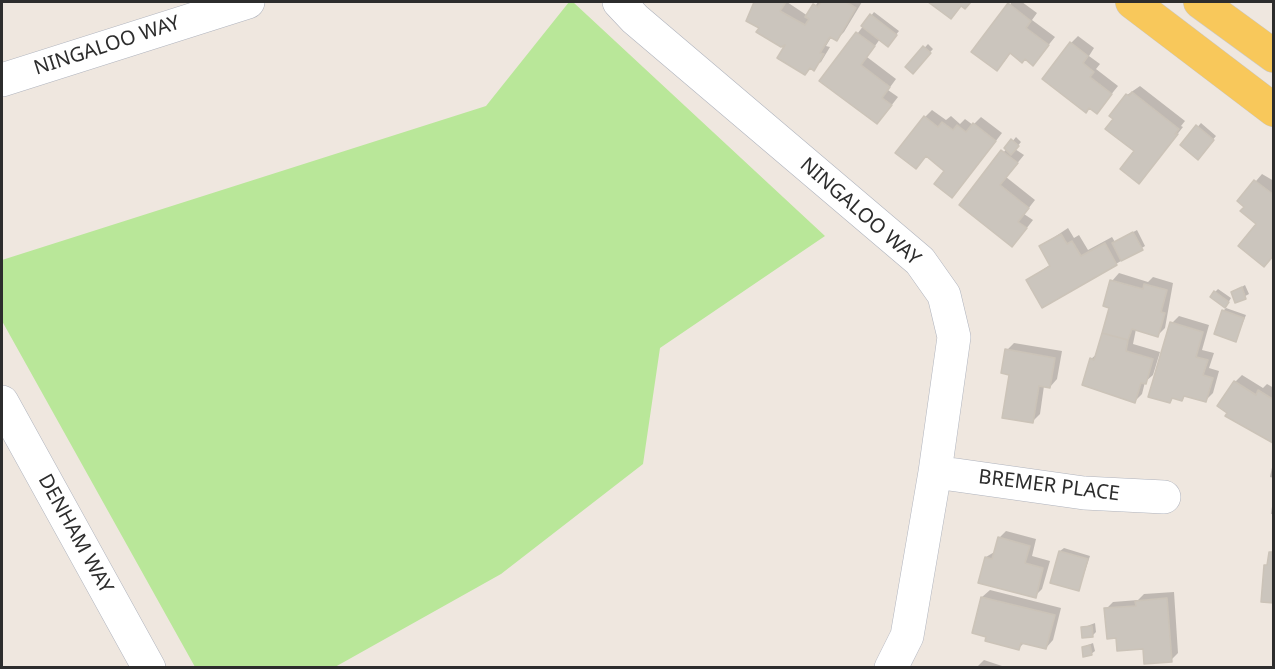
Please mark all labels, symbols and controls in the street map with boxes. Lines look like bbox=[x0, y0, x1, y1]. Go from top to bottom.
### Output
street label: NINGALOO WAY bbox=[31, 11, 183, 81]
street label: NINGALOO WAY bbox=[795, 153, 925, 271]
street label: BREMER PLACE bbox=[977, 465, 1121, 507]
street label: DENHAM WAY bbox=[32, 470, 118, 598]

